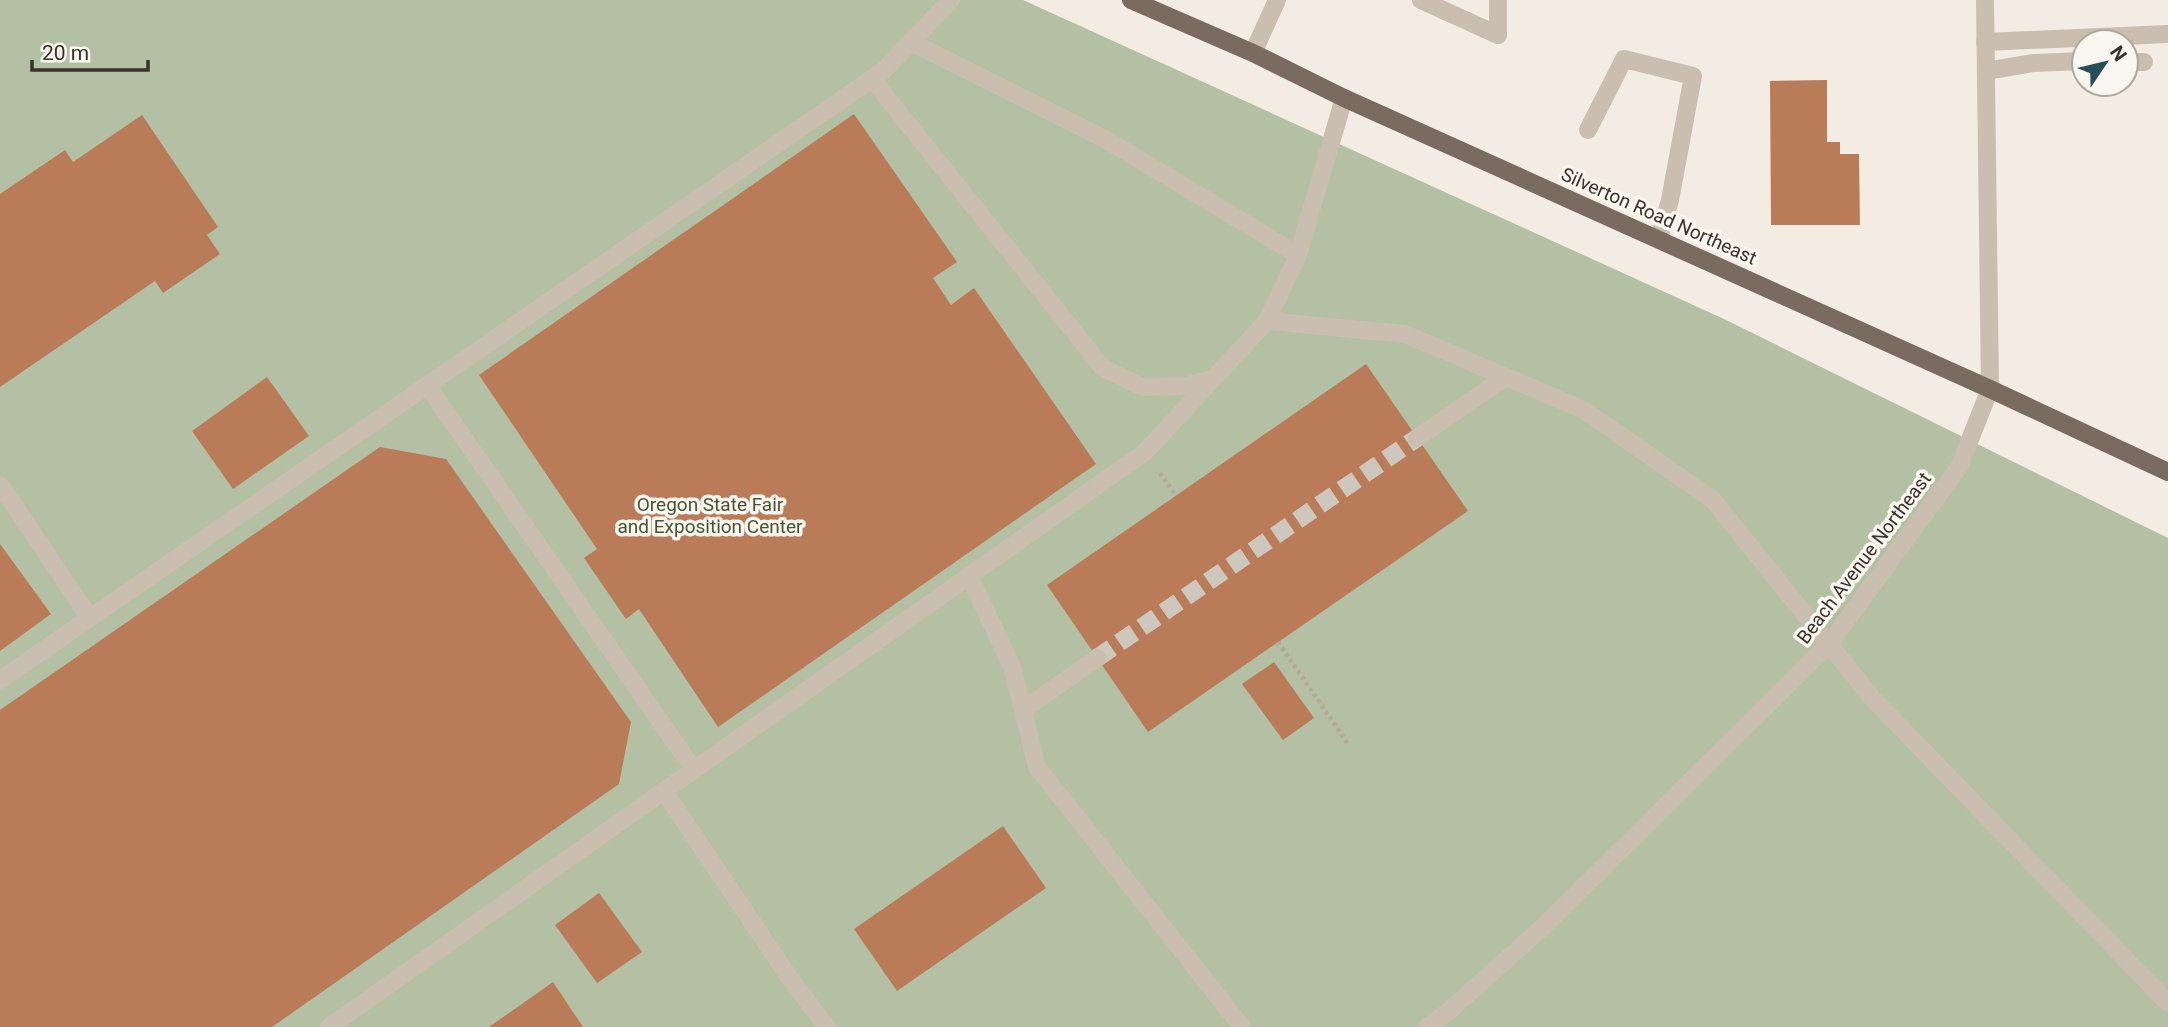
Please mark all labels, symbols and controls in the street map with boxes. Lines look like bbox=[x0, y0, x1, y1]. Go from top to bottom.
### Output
scale bar bbox=[32, 28, 147, 72]
north arrow bbox=[2070, 28, 2140, 98]
text: 20 m bbox=[42, 41, 89, 65]
text: N bbox=[2105, 41, 2132, 66]
street label: Silverton Road Northeast bbox=[1558, 163, 1760, 269]
street label: Beach Avenue Northeast bbox=[1792, 468, 1936, 648]
park label: Oregon State Fair and Exposition Center bbox=[618, 493, 803, 538]

